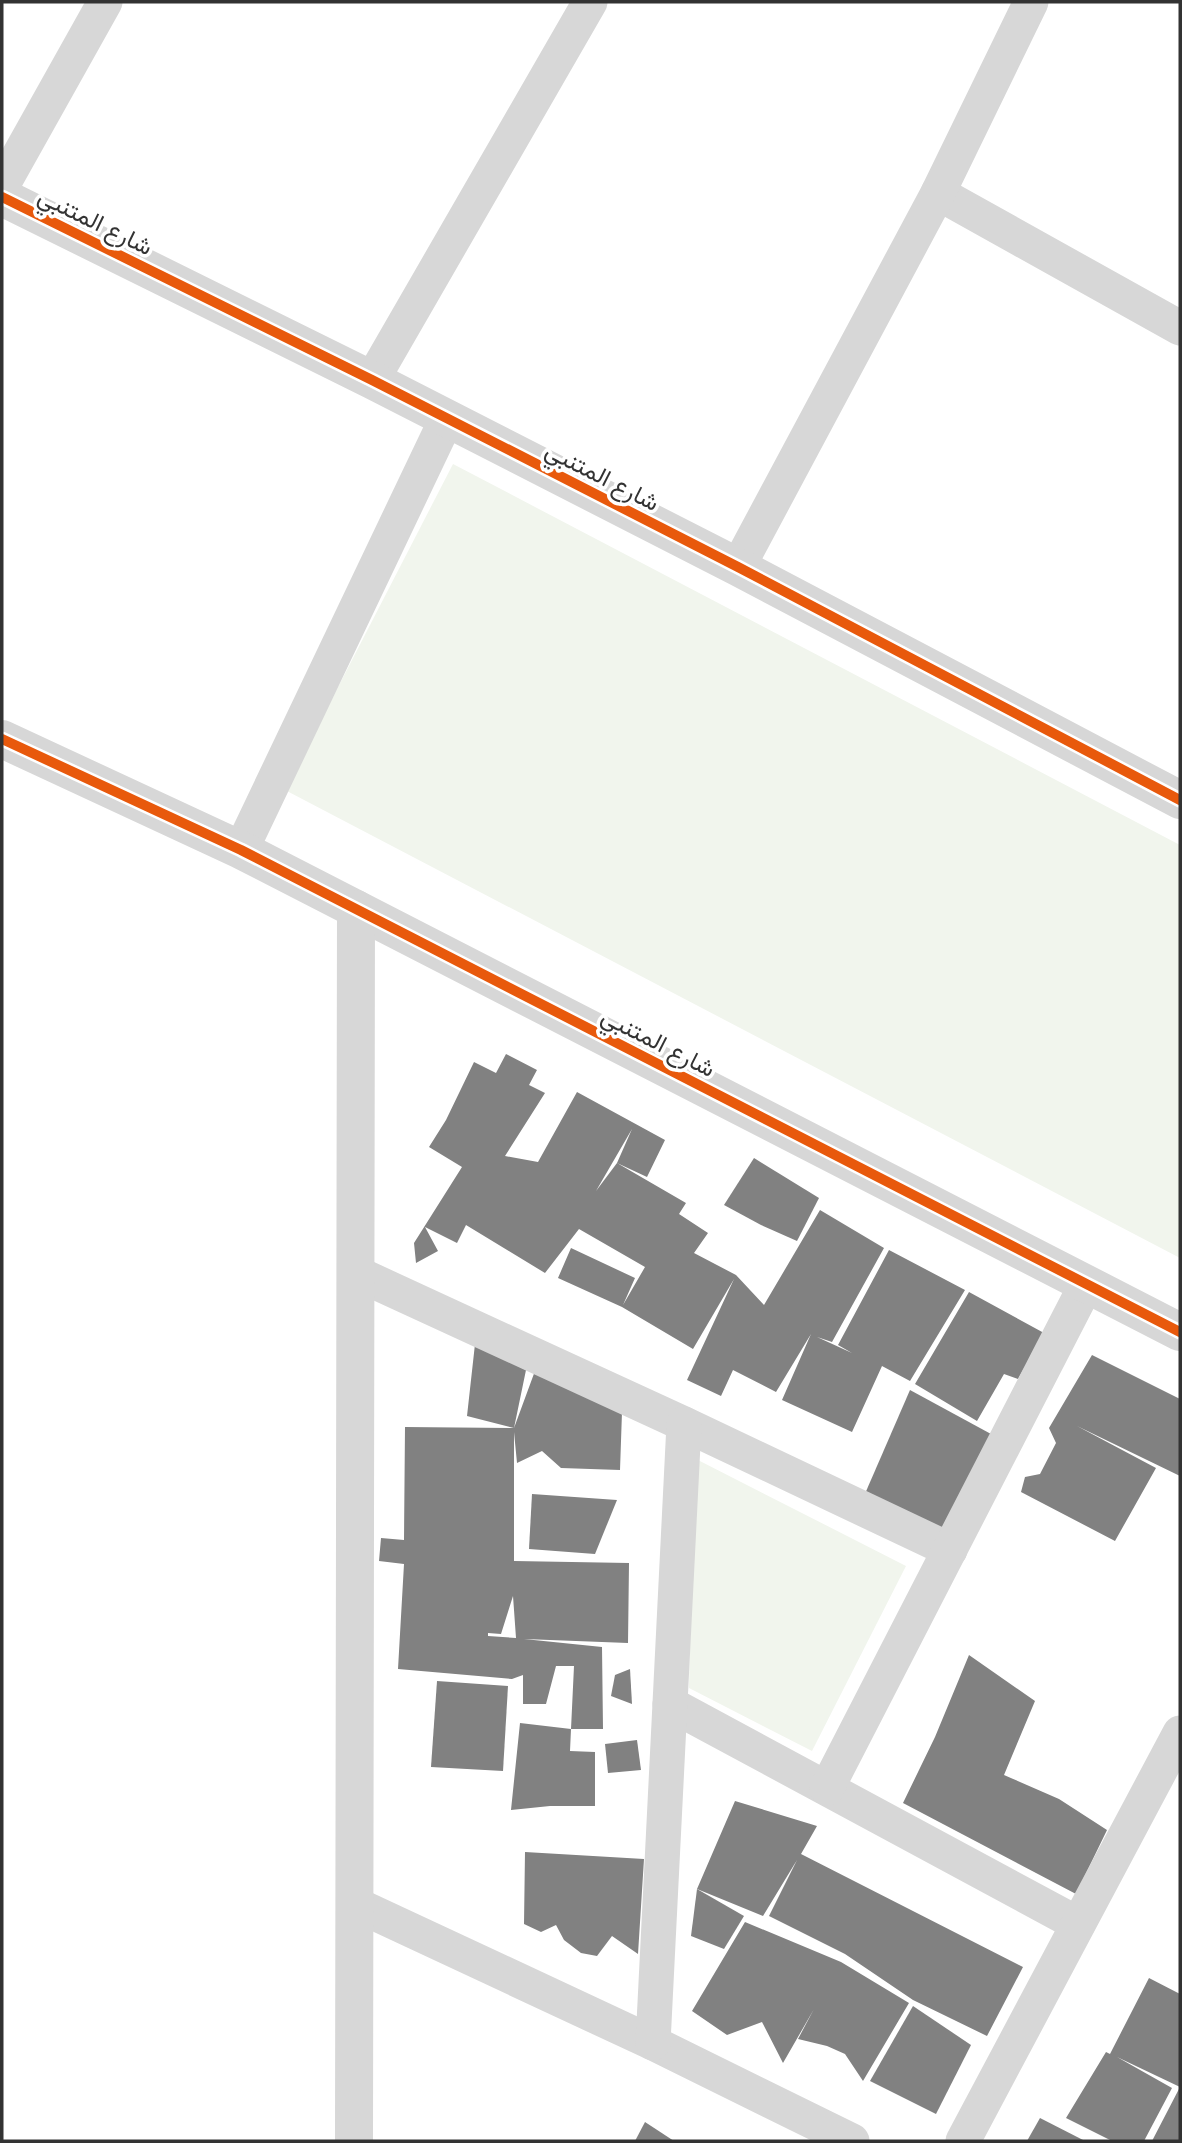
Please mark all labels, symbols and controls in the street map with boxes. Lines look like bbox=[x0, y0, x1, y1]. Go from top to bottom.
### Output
street label: شارع المتنبي bbox=[31, 180, 158, 266]
street label: شارع المتنبي bbox=[538, 434, 665, 521]
street label: شارع المتنبي bbox=[594, 1000, 721, 1087]

